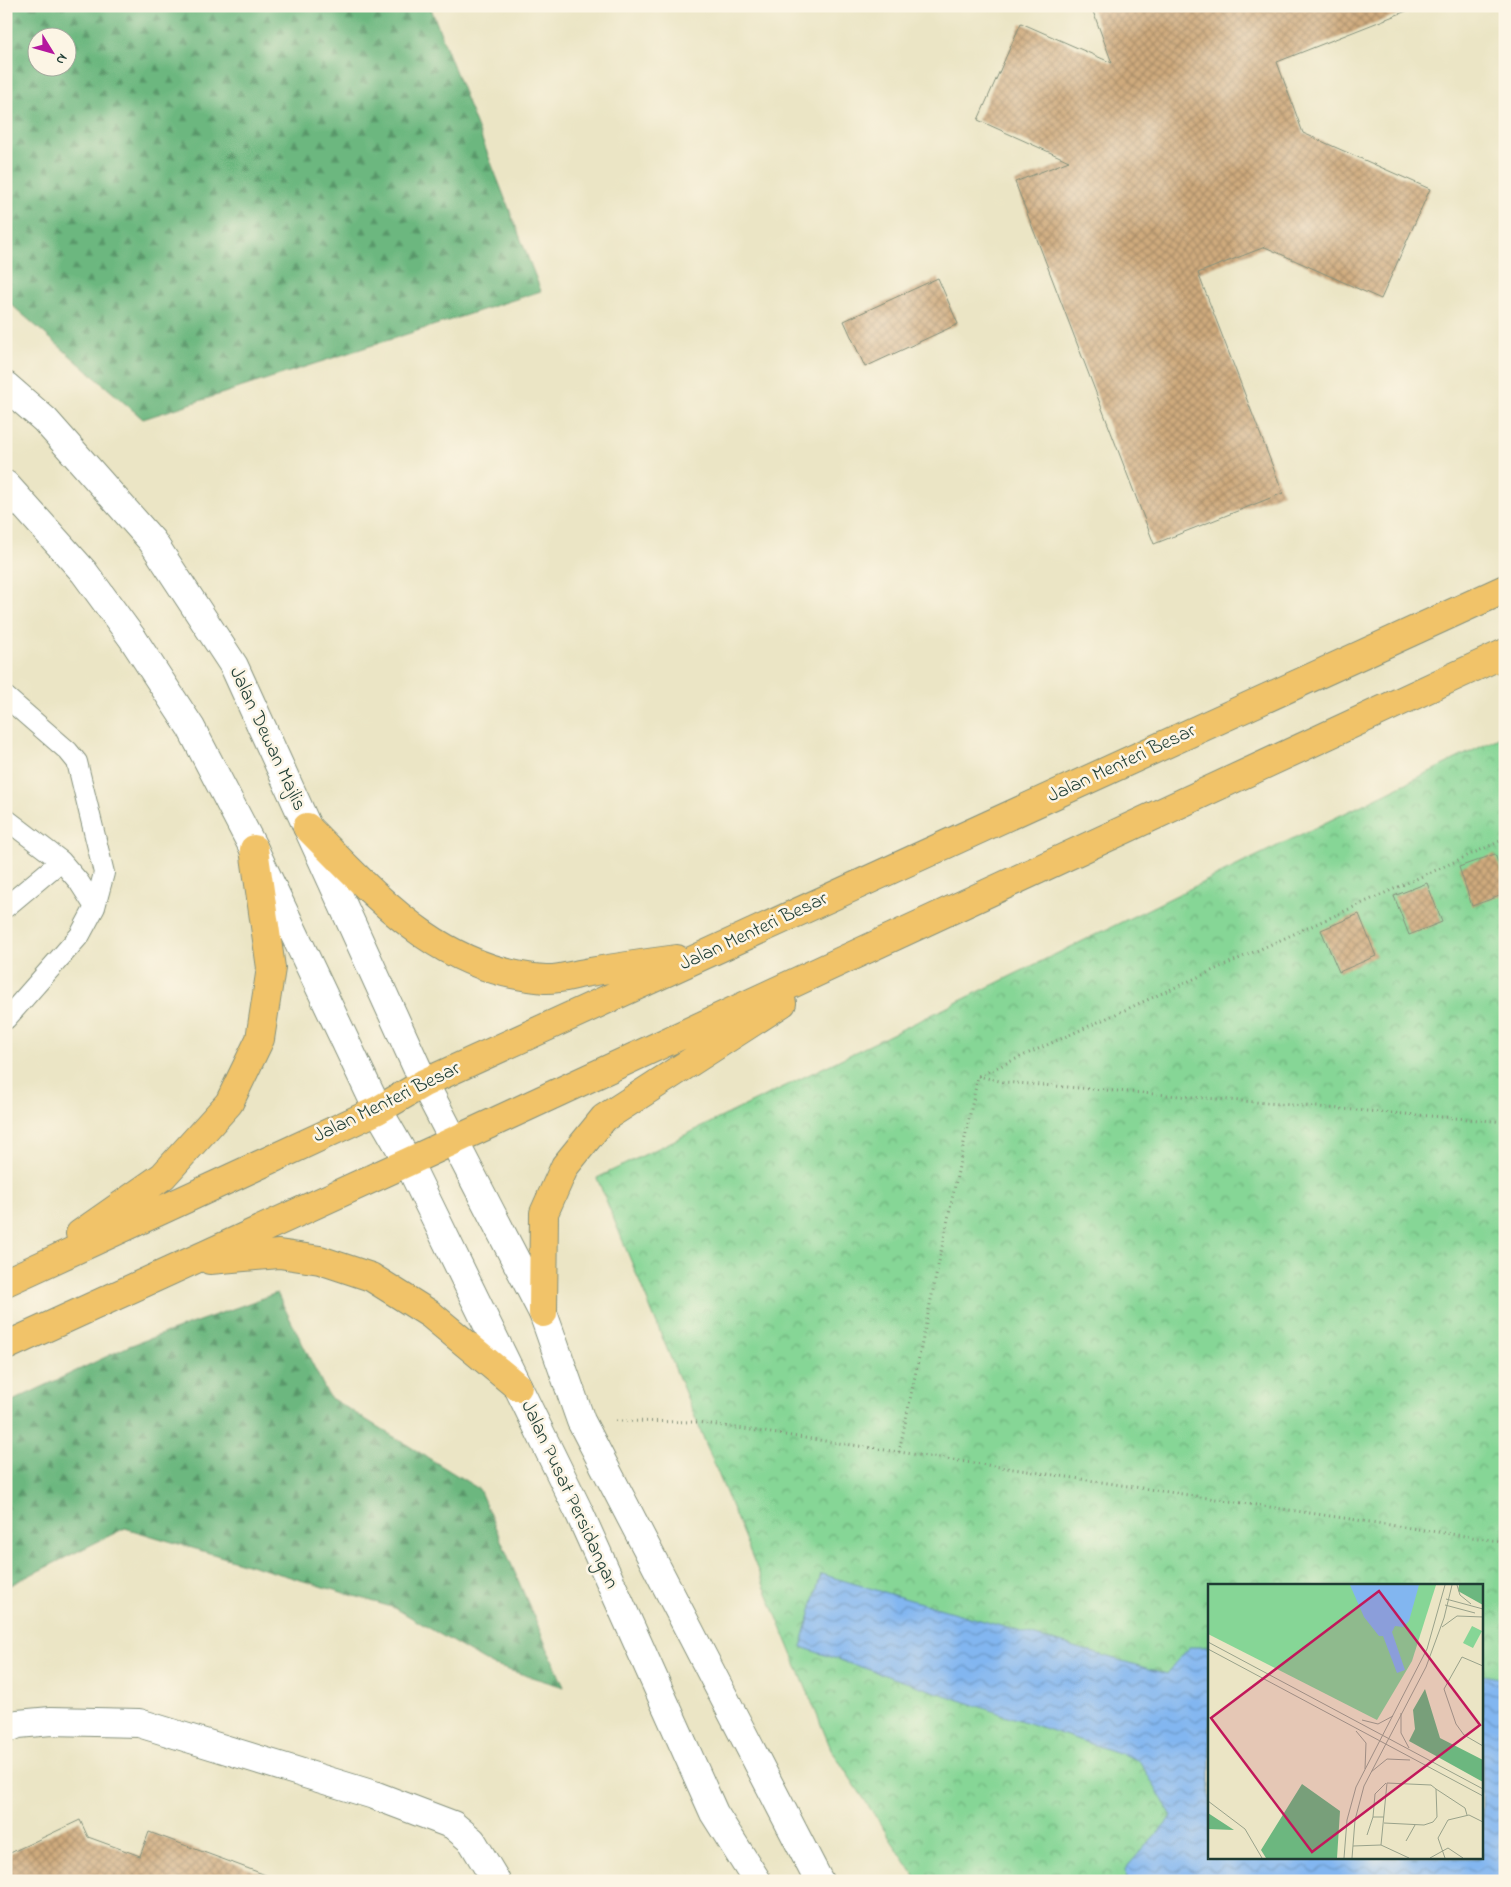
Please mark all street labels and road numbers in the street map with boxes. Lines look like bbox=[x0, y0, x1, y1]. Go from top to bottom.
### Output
street label: Jalan Dewan Majlis bbox=[221, 662, 313, 816]
street label: Jalan Menteri Besar bbox=[1043, 717, 1202, 811]
street label: Jalan Menteri Besar bbox=[675, 885, 834, 979]
street label: Jalan Menteri Besar bbox=[308, 1054, 466, 1151]
street label: Jalan Pusat Persidangan bbox=[512, 1396, 626, 1595]

